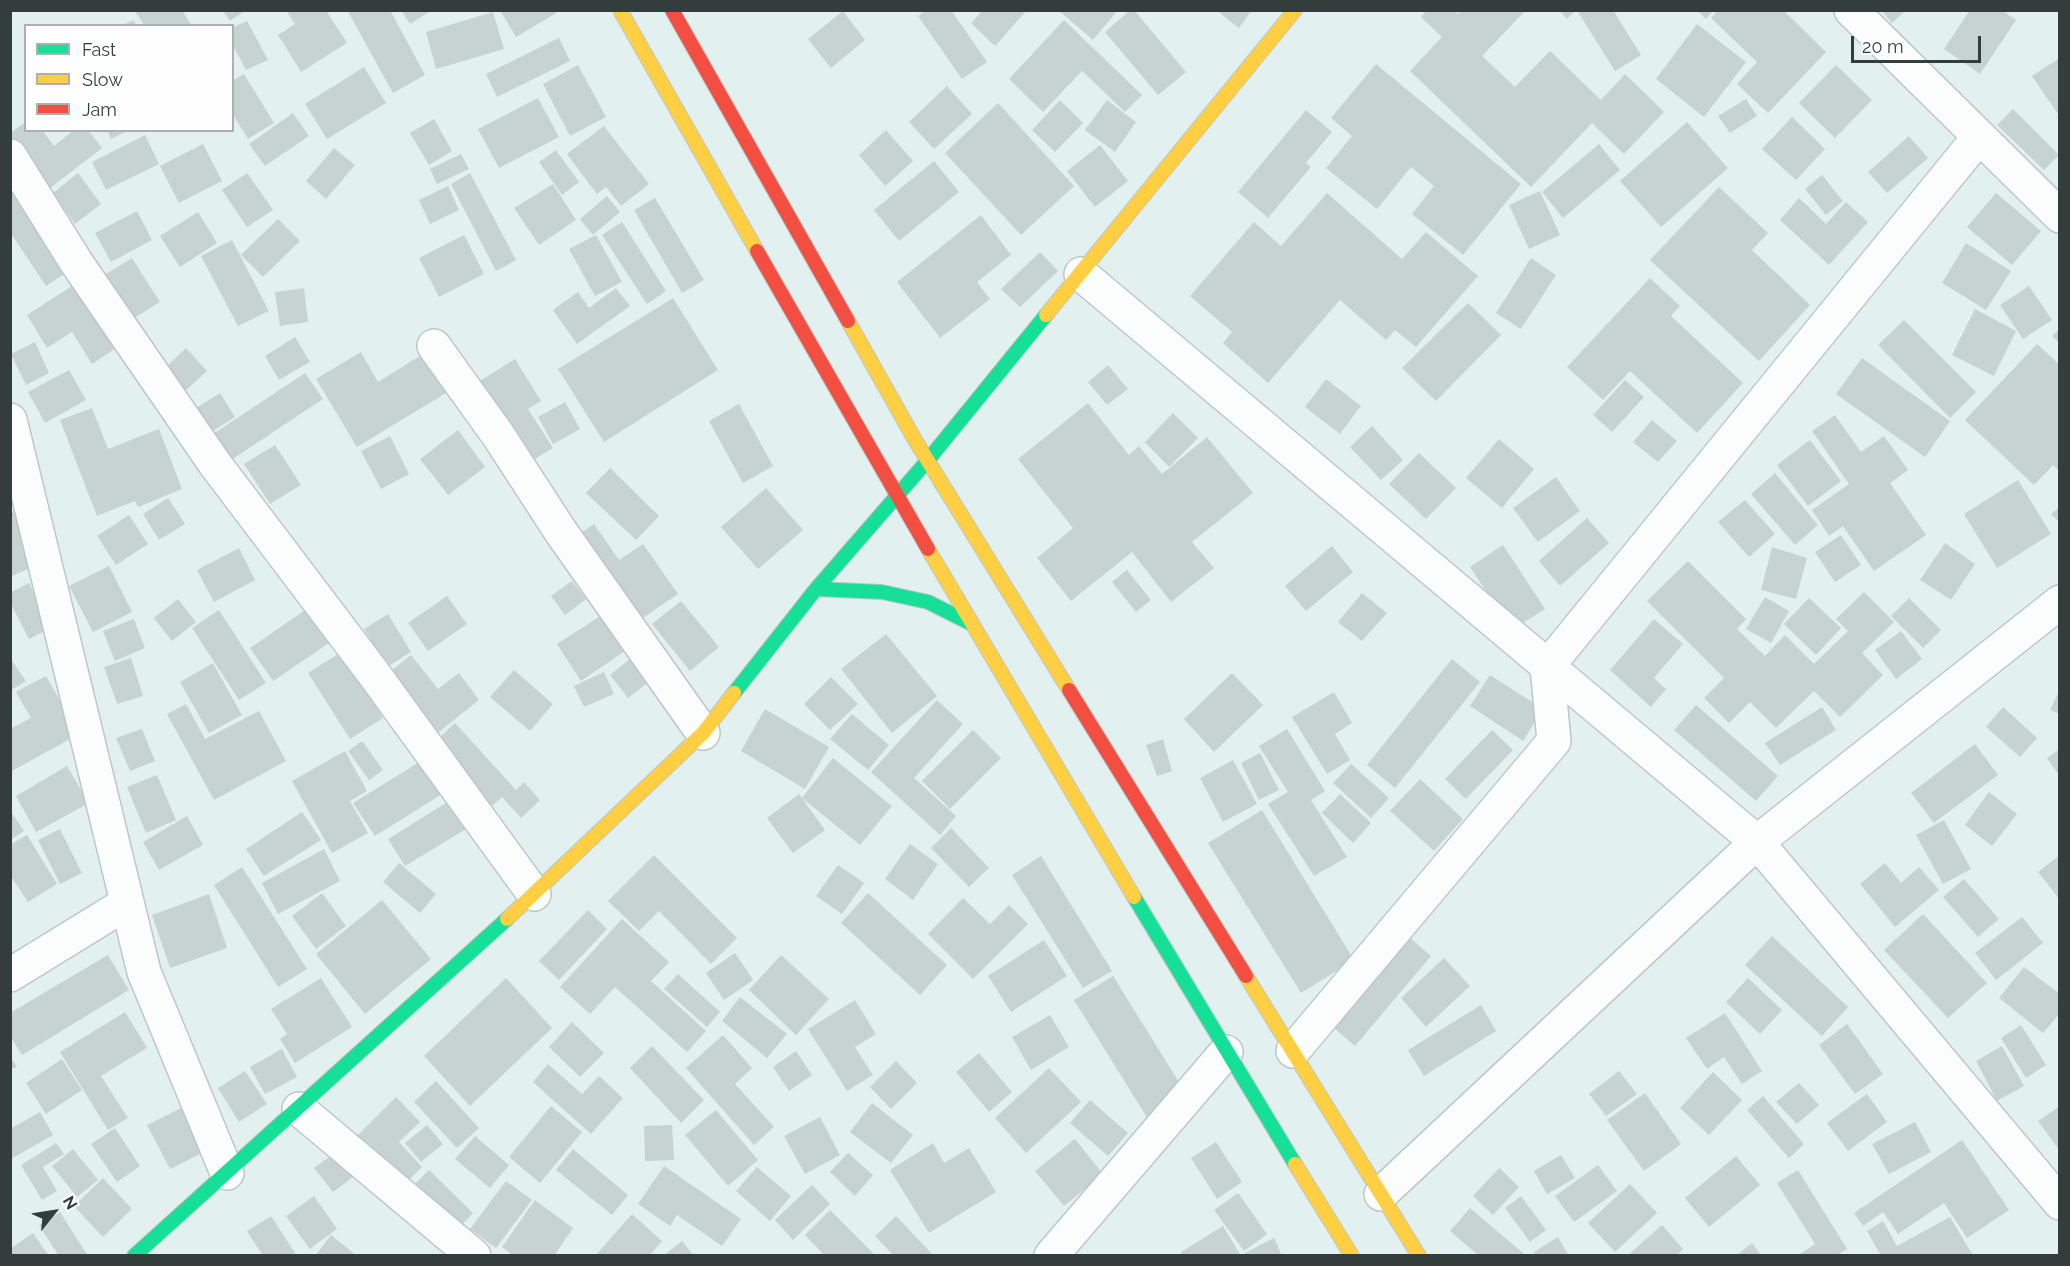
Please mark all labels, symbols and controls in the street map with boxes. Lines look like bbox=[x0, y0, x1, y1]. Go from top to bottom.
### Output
legend bbox=[24, 24, 234, 132]
scale bar bbox=[1854, 24, 1984, 62]
text: 20 m bbox=[1862, 36, 1904, 57]
text: Fast bbox=[82, 39, 116, 60]
text: Slow bbox=[82, 69, 123, 90]
text: Jam bbox=[82, 99, 117, 120]
north arrow bbox=[24, 1182, 84, 1242]
text: N bbox=[59, 1193, 81, 1213]

